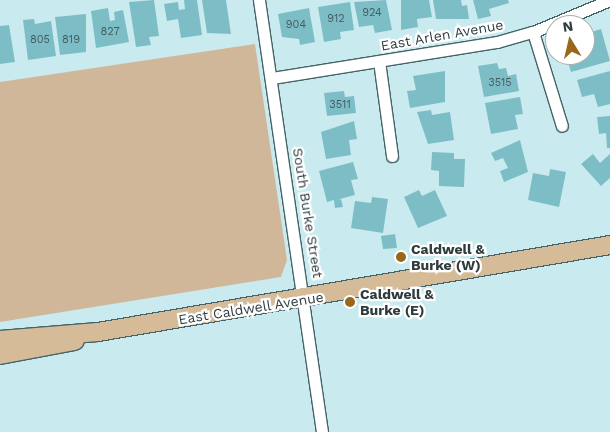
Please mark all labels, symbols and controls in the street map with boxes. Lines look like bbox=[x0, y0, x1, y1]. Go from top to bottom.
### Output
house number: 924 bbox=[362, 6, 382, 20]
house number: 912 bbox=[327, 12, 345, 26]
north arrow bbox=[545, 15, 595, 65]
street label: East Arlen Avenue bbox=[379, 16, 505, 54]
text: N bbox=[561, 17, 574, 35]
house number: 904 bbox=[286, 18, 306, 32]
house number: 827 bbox=[100, 25, 120, 39]
house number: 805 bbox=[30, 33, 50, 47]
house number: 819 bbox=[62, 33, 80, 47]
house number: 3515 bbox=[488, 76, 512, 90]
house number: 3511 bbox=[329, 98, 351, 112]
street label: South Burke Street bbox=[289, 147, 327, 279]
place label: Caldwell & Burke (W) bbox=[411, 241, 485, 274]
marker: Caldwell & Burke (W) bbox=[395, 251, 407, 263]
place label: Caldwell & Burke (E) bbox=[360, 286, 434, 318]
street label: East Caldwell Avenue bbox=[177, 288, 325, 328]
marker: Caldwell & Burke (E) bbox=[344, 296, 356, 308]

